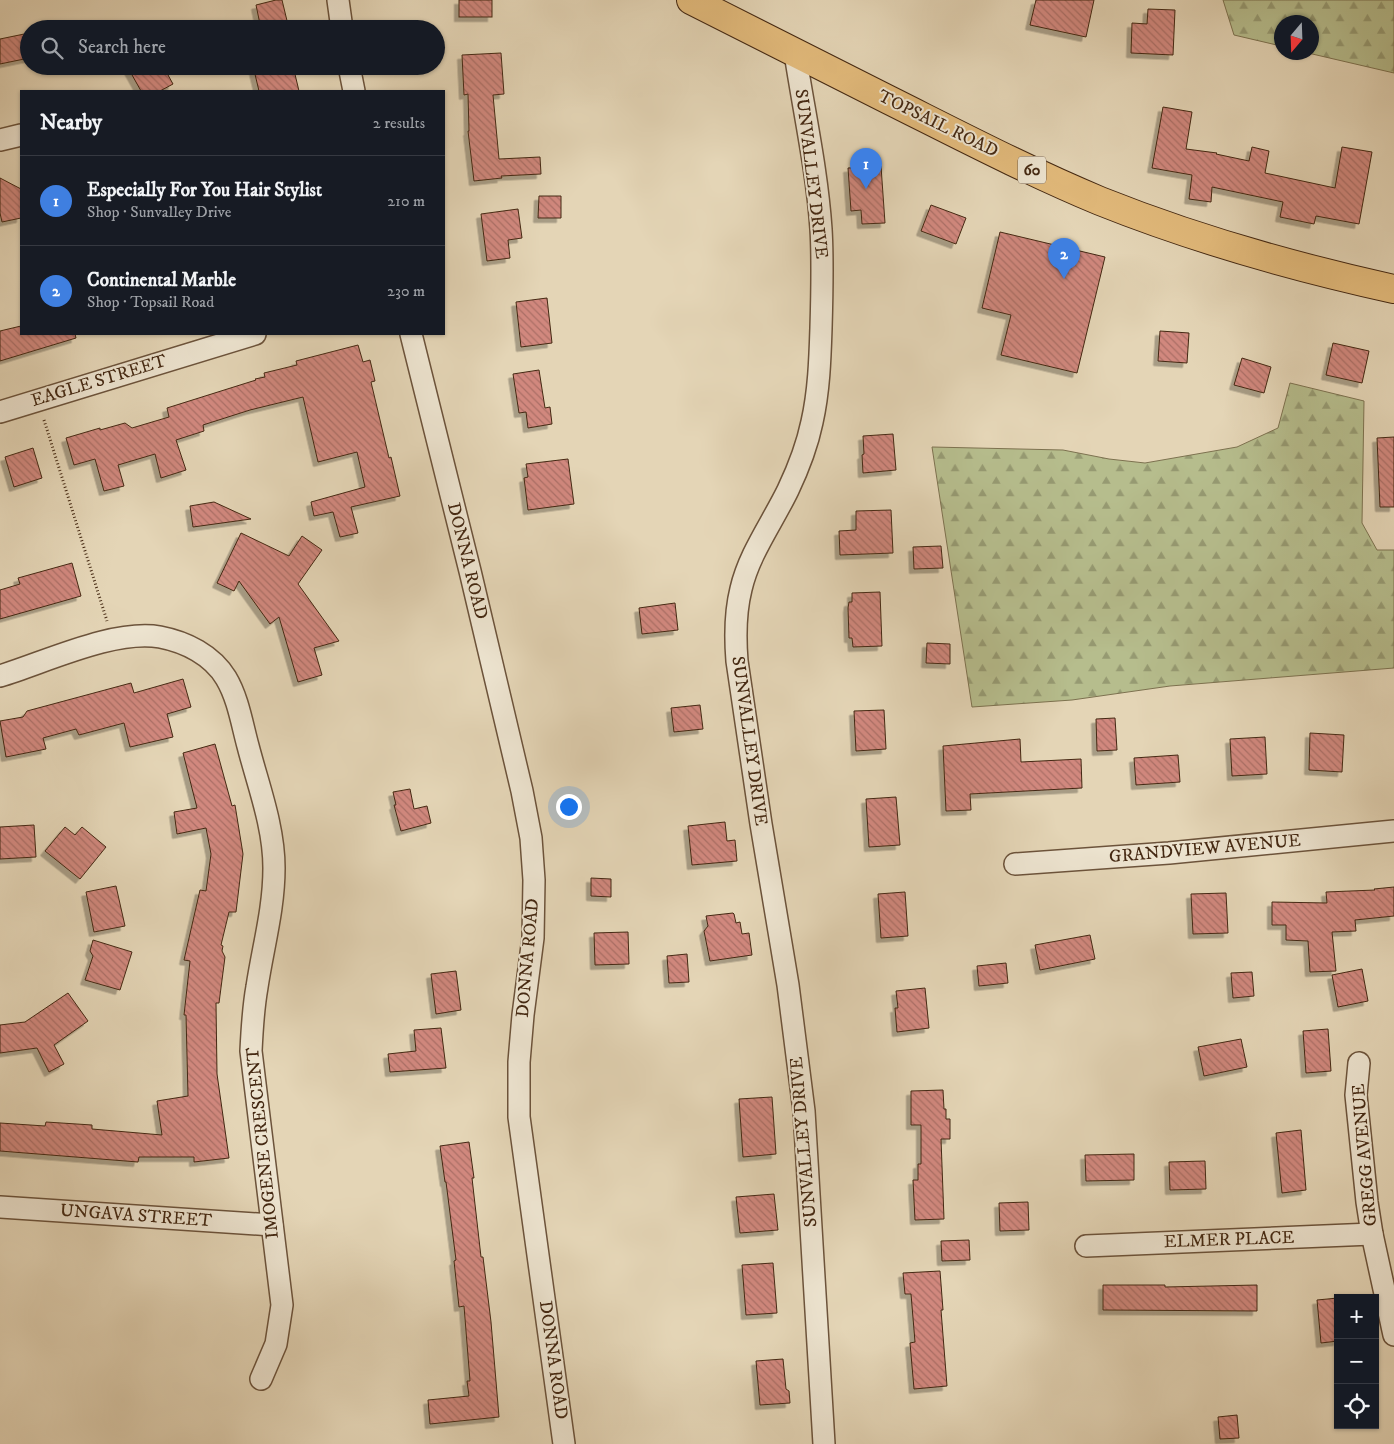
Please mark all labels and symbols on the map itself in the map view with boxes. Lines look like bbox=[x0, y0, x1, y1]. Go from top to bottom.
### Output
north arrow bbox=[1274, 15, 1319, 60]
street label: TOPSAIL ROAD bbox=[874, 85, 1002, 163]
street label: SUNVALLEY DRIVE bbox=[790, 88, 832, 260]
pin: 1 bbox=[850, 148, 882, 189]
road number: 60 bbox=[1018, 156, 1046, 184]
pin: 2 bbox=[1048, 238, 1080, 279]
street label: EAGLE STREET bbox=[29, 350, 170, 412]
street label: DONNA ROAD bbox=[442, 500, 492, 622]
street label: SUNVALLEY DRIVE bbox=[726, 655, 772, 827]
your location bbox=[556, 794, 582, 820]
street label: GRANDVIEW AVENUE bbox=[1108, 830, 1302, 868]
street label: DONNA ROAD bbox=[512, 897, 544, 1019]
street label: IMOGENE CRESCENT bbox=[242, 1046, 284, 1240]
street label: SUNVALLEY DRIVE bbox=[786, 1056, 822, 1228]
street label: GREGG AVENUE bbox=[1348, 1083, 1382, 1227]
street label: UNGAVA STREET bbox=[59, 1200, 213, 1232]
street label: ELMER PLACE bbox=[1163, 1227, 1295, 1253]
street label: DONNA ROAD bbox=[534, 1299, 572, 1421]

